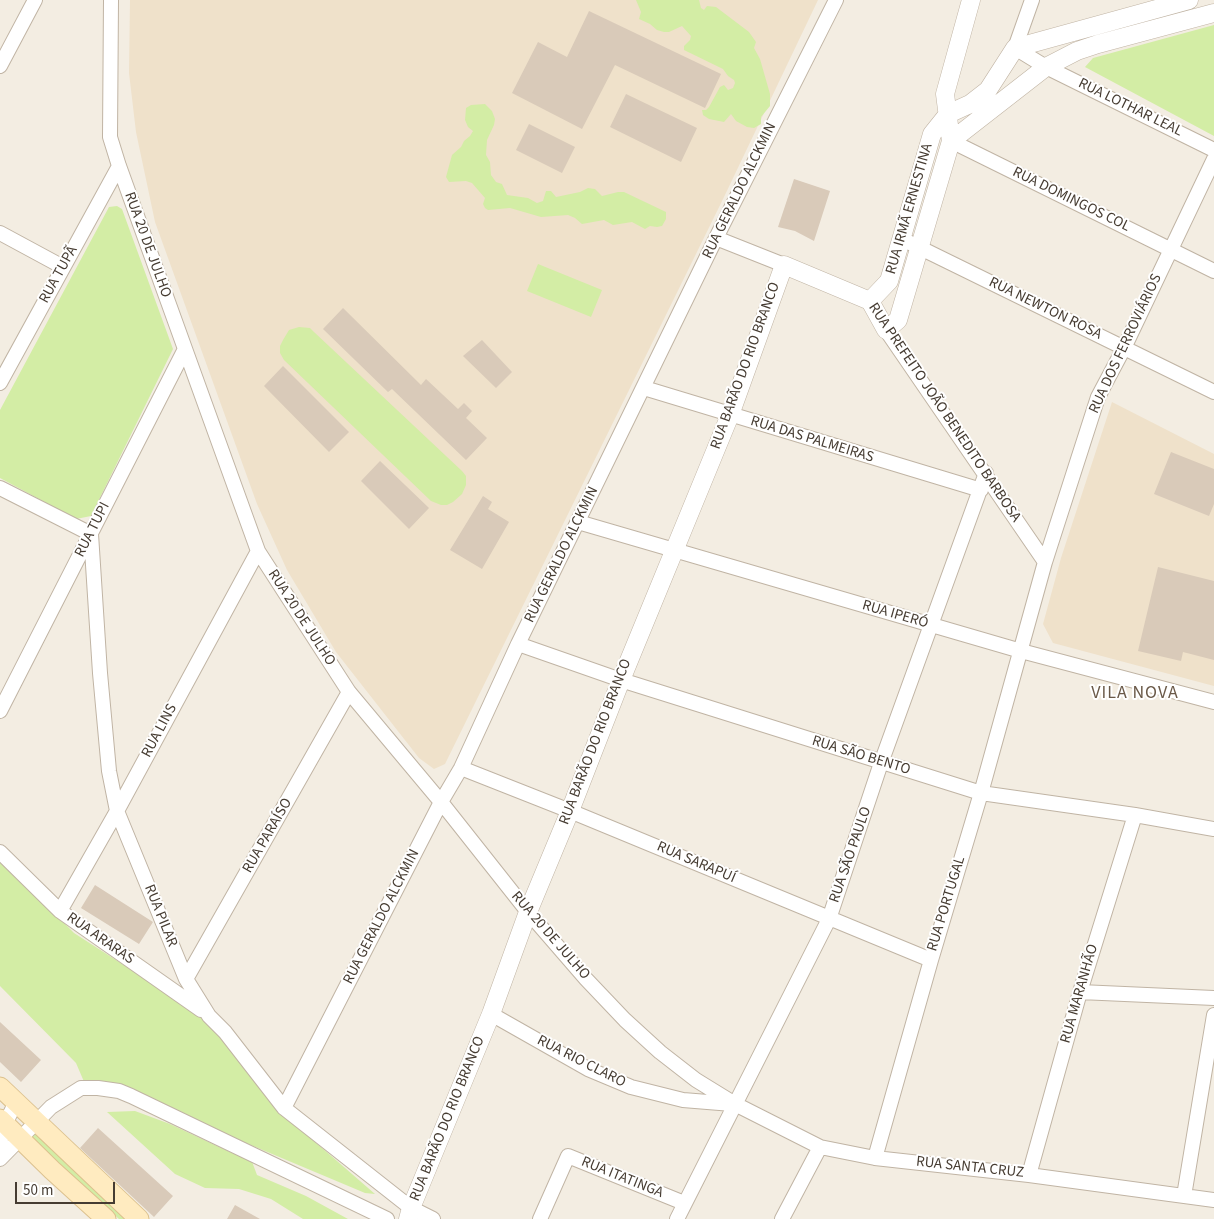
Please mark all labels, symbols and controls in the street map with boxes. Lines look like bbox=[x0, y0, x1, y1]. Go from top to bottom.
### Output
street label: RUA LOTHAR LEAL bbox=[1075, 75, 1185, 141]
street label: RUA GERALDO ALCKMIN bbox=[699, 120, 781, 262]
street label: RUA IRMÃ ERNESTINA bbox=[883, 142, 937, 276]
street label: RUA DOMINGOS COL bbox=[1009, 164, 1133, 236]
street label: RUA 20 DE JULHO bbox=[120, 190, 174, 300]
street label: RUA TUPÃ bbox=[36, 243, 82, 307]
street label: RUA DOS FERROVIÁRIOS bbox=[1086, 271, 1166, 417]
street label: RUA NEWTON ROSA bbox=[986, 274, 1104, 344]
street label: RUA BARÃO DO RIO BRANCO bbox=[707, 280, 785, 452]
street label: RUA PREFEITO JOÃO BENEDITO BARBOSA bbox=[864, 300, 1024, 526]
street label: RUA DAS PALMEIRAS bbox=[748, 413, 876, 467]
street label: RUA GERALDO ALCKMIN bbox=[521, 484, 603, 626]
street label: RUA TUPI bbox=[72, 500, 114, 560]
street label: RUA 20 DE JULHO bbox=[263, 567, 339, 669]
street label: RUA IPERÓ bbox=[860, 597, 930, 633]
street label: RUA BARÃO DO RIO BRANCO bbox=[556, 656, 636, 828]
district label: VILA NOVA bbox=[1090, 683, 1180, 705]
street label: RUA LINS bbox=[138, 701, 182, 761]
street label: RUA SÃO BENTO bbox=[810, 732, 912, 780]
street label: RUA PARAÍSO bbox=[239, 795, 297, 877]
street label: RUA SÃO PAULO bbox=[826, 805, 876, 905]
street label: RUA SARAPUÍ bbox=[654, 838, 738, 888]
street label: RUA GERALDO ALCKMIN bbox=[340, 846, 424, 988]
street label: RUA PORTUGAL bbox=[924, 854, 970, 954]
street label: RUA PILAR bbox=[139, 882, 181, 950]
street label: RUA 20 DE JULHO bbox=[507, 888, 593, 984]
street label: RUA ARARAS bbox=[63, 909, 137, 969]
street label: RUA MARANHÃO bbox=[1057, 942, 1103, 1046]
street label: RUA RIO CLARO bbox=[534, 1032, 628, 1092]
street label: RUA BARÃO DO RIO BRANCO bbox=[407, 1034, 489, 1204]
street label: RUA ITATINGA bbox=[578, 1153, 666, 1203]
street label: RUA SANTA CRUZ bbox=[915, 1153, 1025, 1183]
scale bar bbox=[18, 1172, 118, 1204]
text: 50 m bbox=[23, 1180, 53, 1201]

